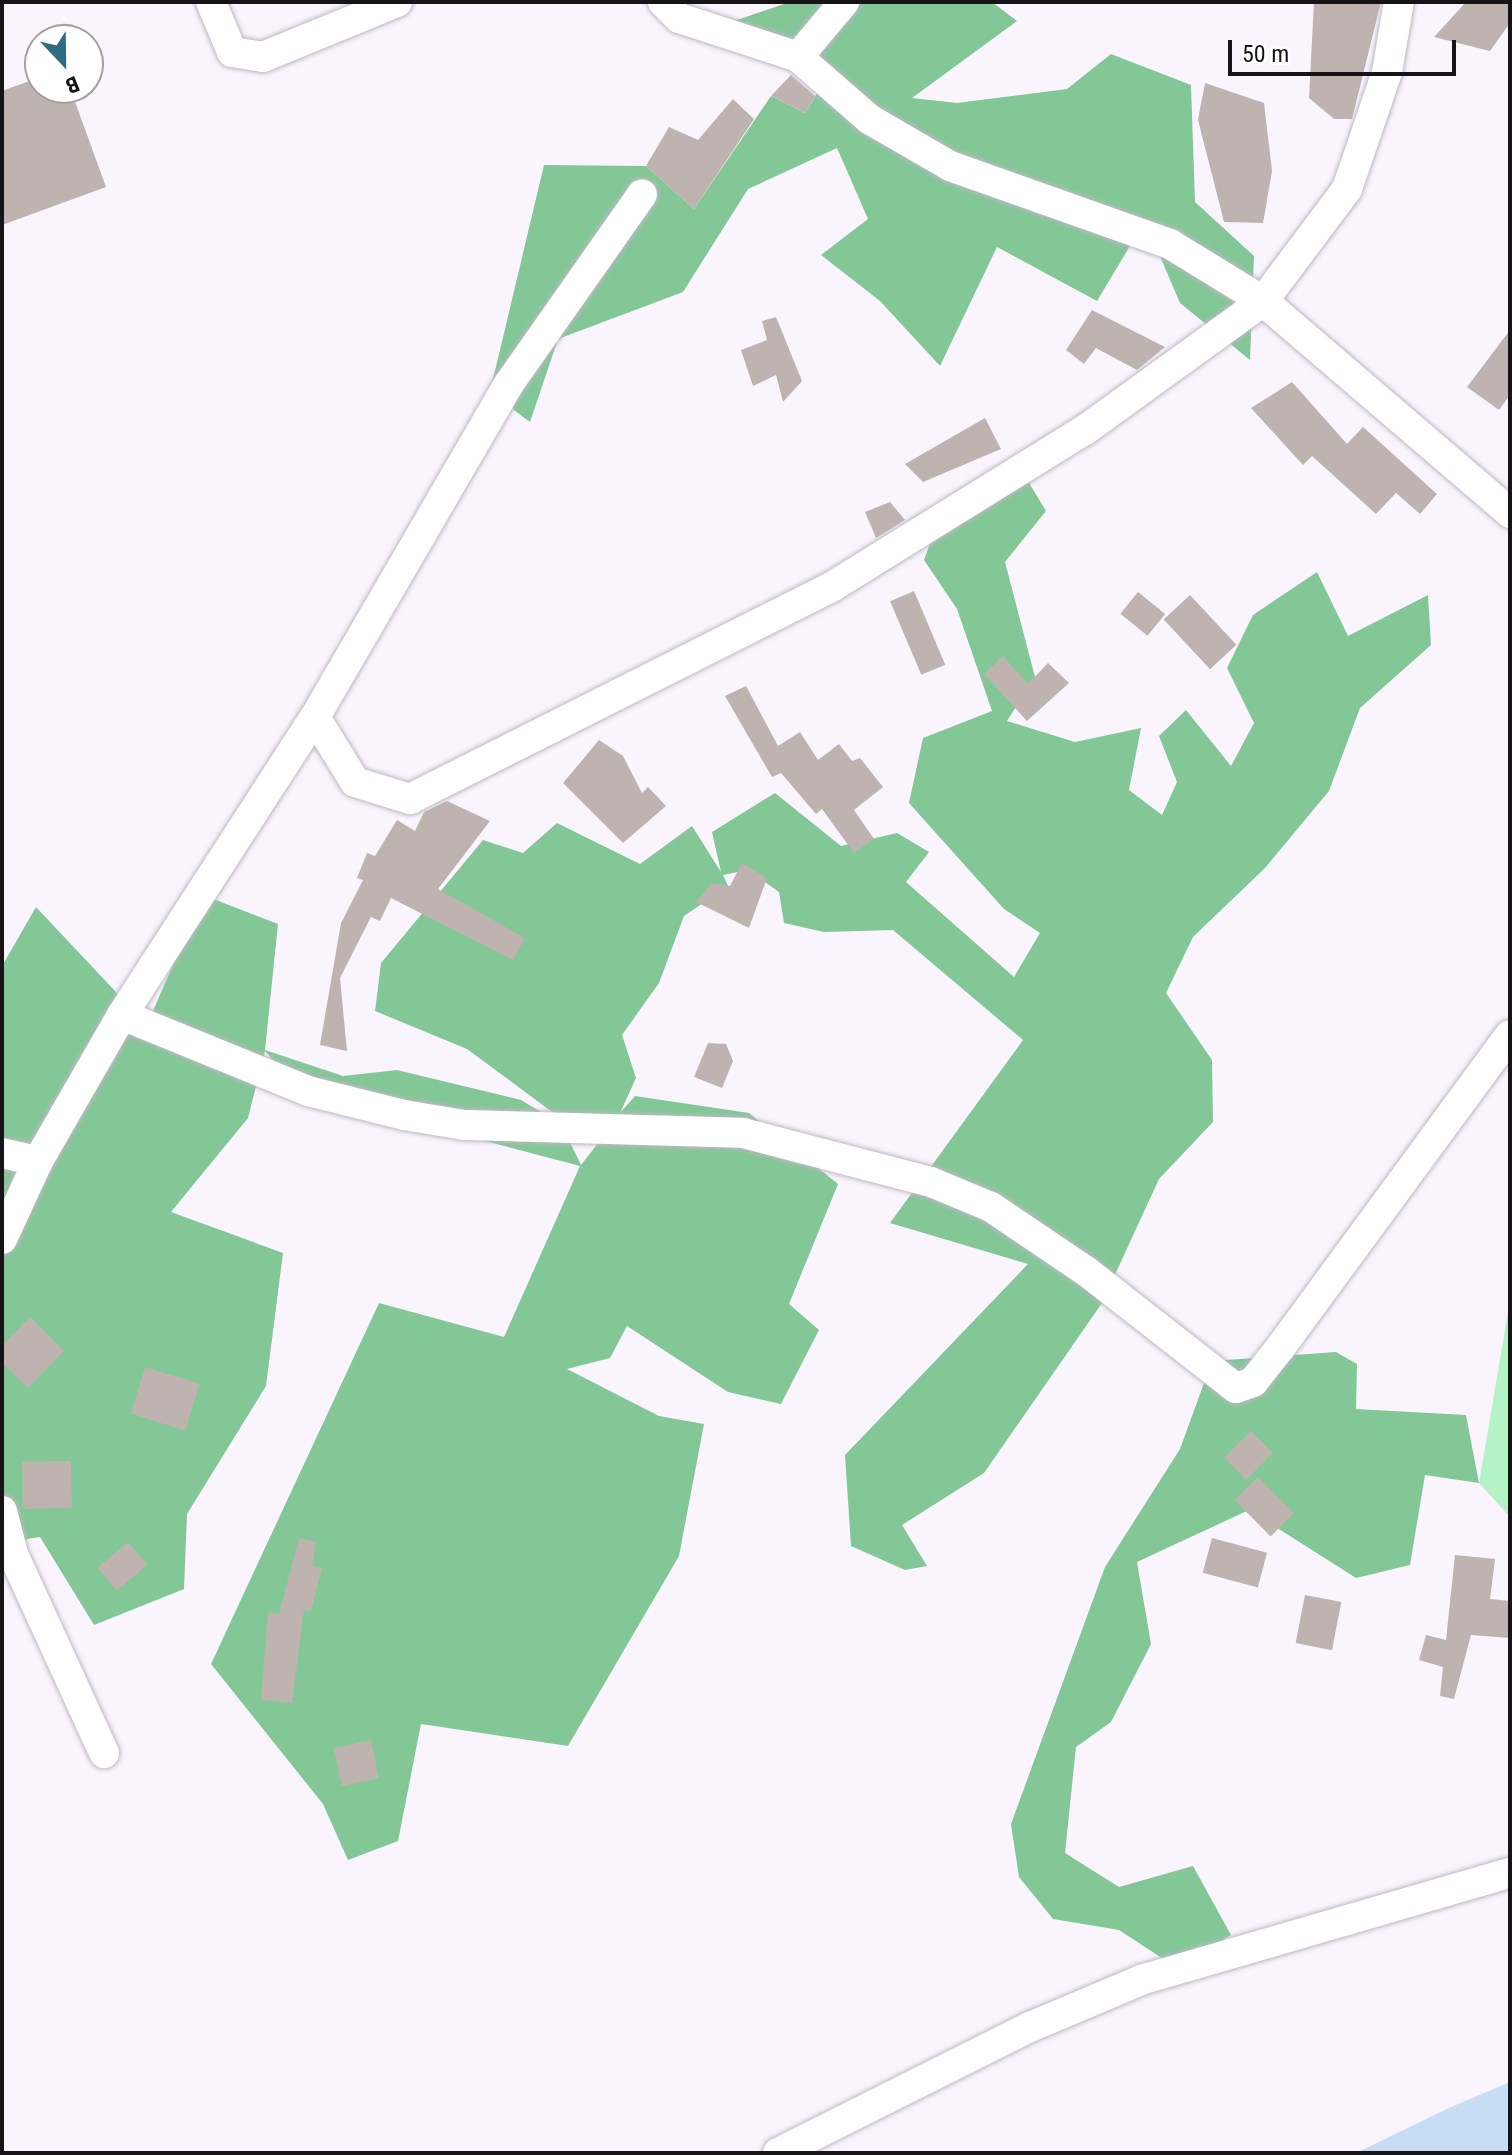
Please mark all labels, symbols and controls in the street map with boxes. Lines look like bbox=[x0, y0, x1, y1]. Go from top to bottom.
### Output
north arrow bbox=[24, 24, 104, 104]
scale bar bbox=[1232, 24, 1460, 74]
text: 50 m bbox=[1242, 40, 1289, 68]
text: B bbox=[62, 71, 83, 99]

